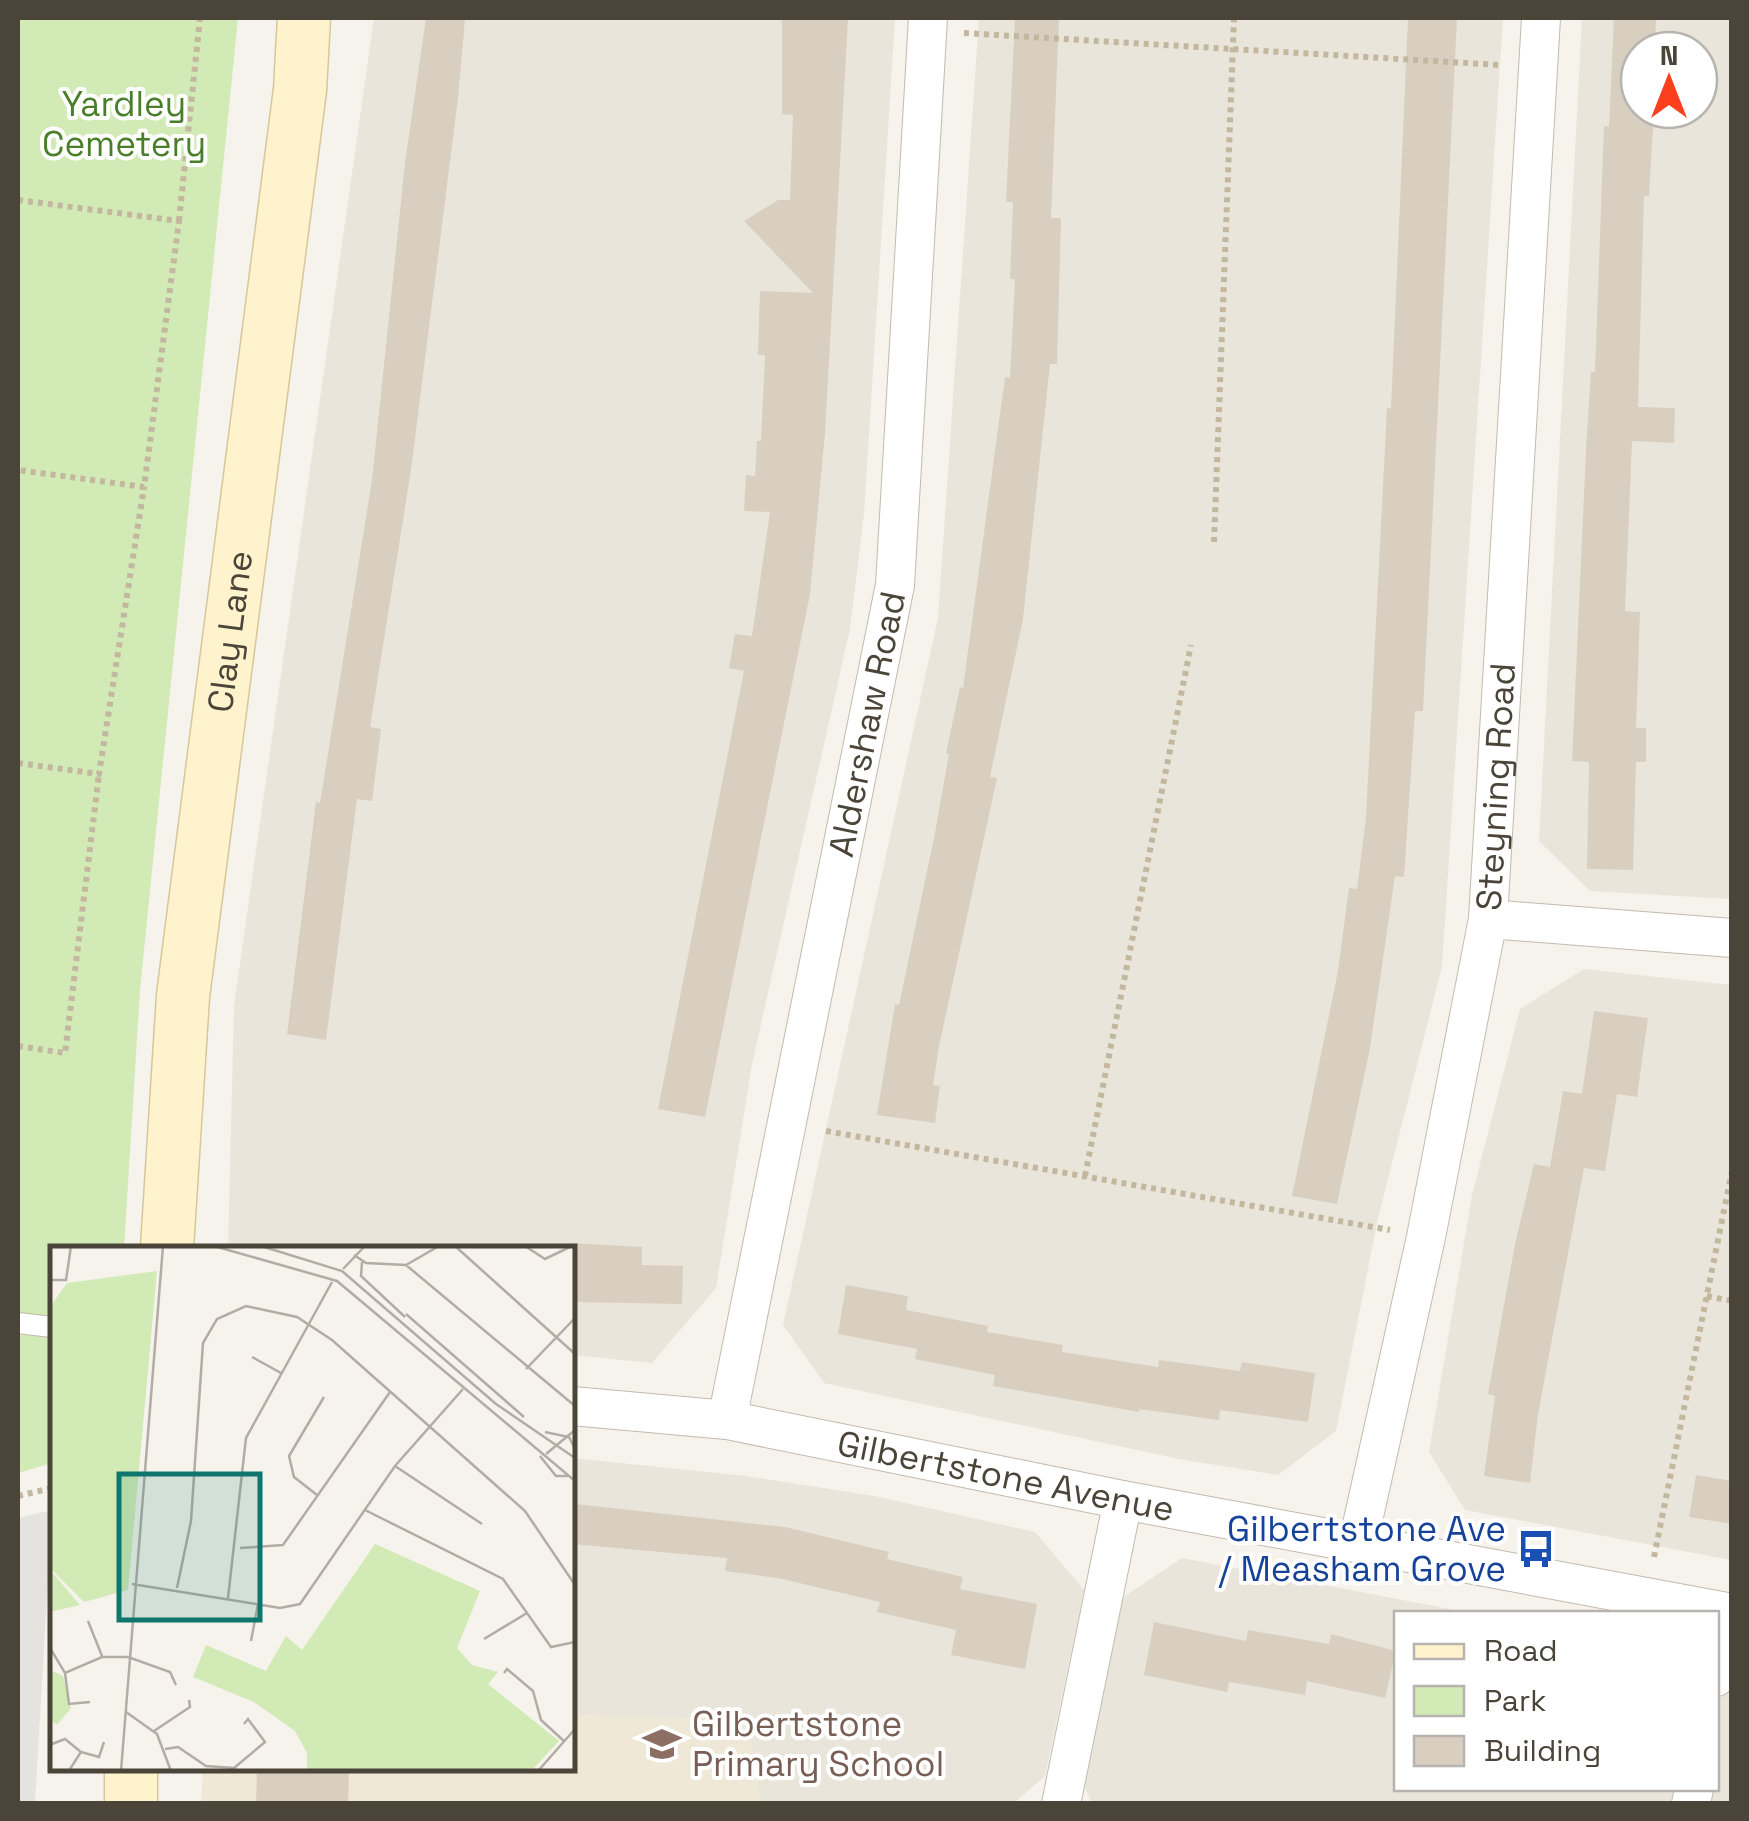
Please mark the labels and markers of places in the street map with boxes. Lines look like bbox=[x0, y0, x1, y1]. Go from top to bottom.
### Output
place label: Gilbertstone Ave / Measham Grove bbox=[1219, 1507, 1506, 1591]
bus stop icon: Gilbertstone Ave / Measham Grove bbox=[1515, 1528, 1557, 1570]
place label: Gilbertstone Primary School bbox=[692, 1702, 944, 1786]
school or university icon: Gilbertstone Primary School bbox=[641, 1723, 683, 1765]

